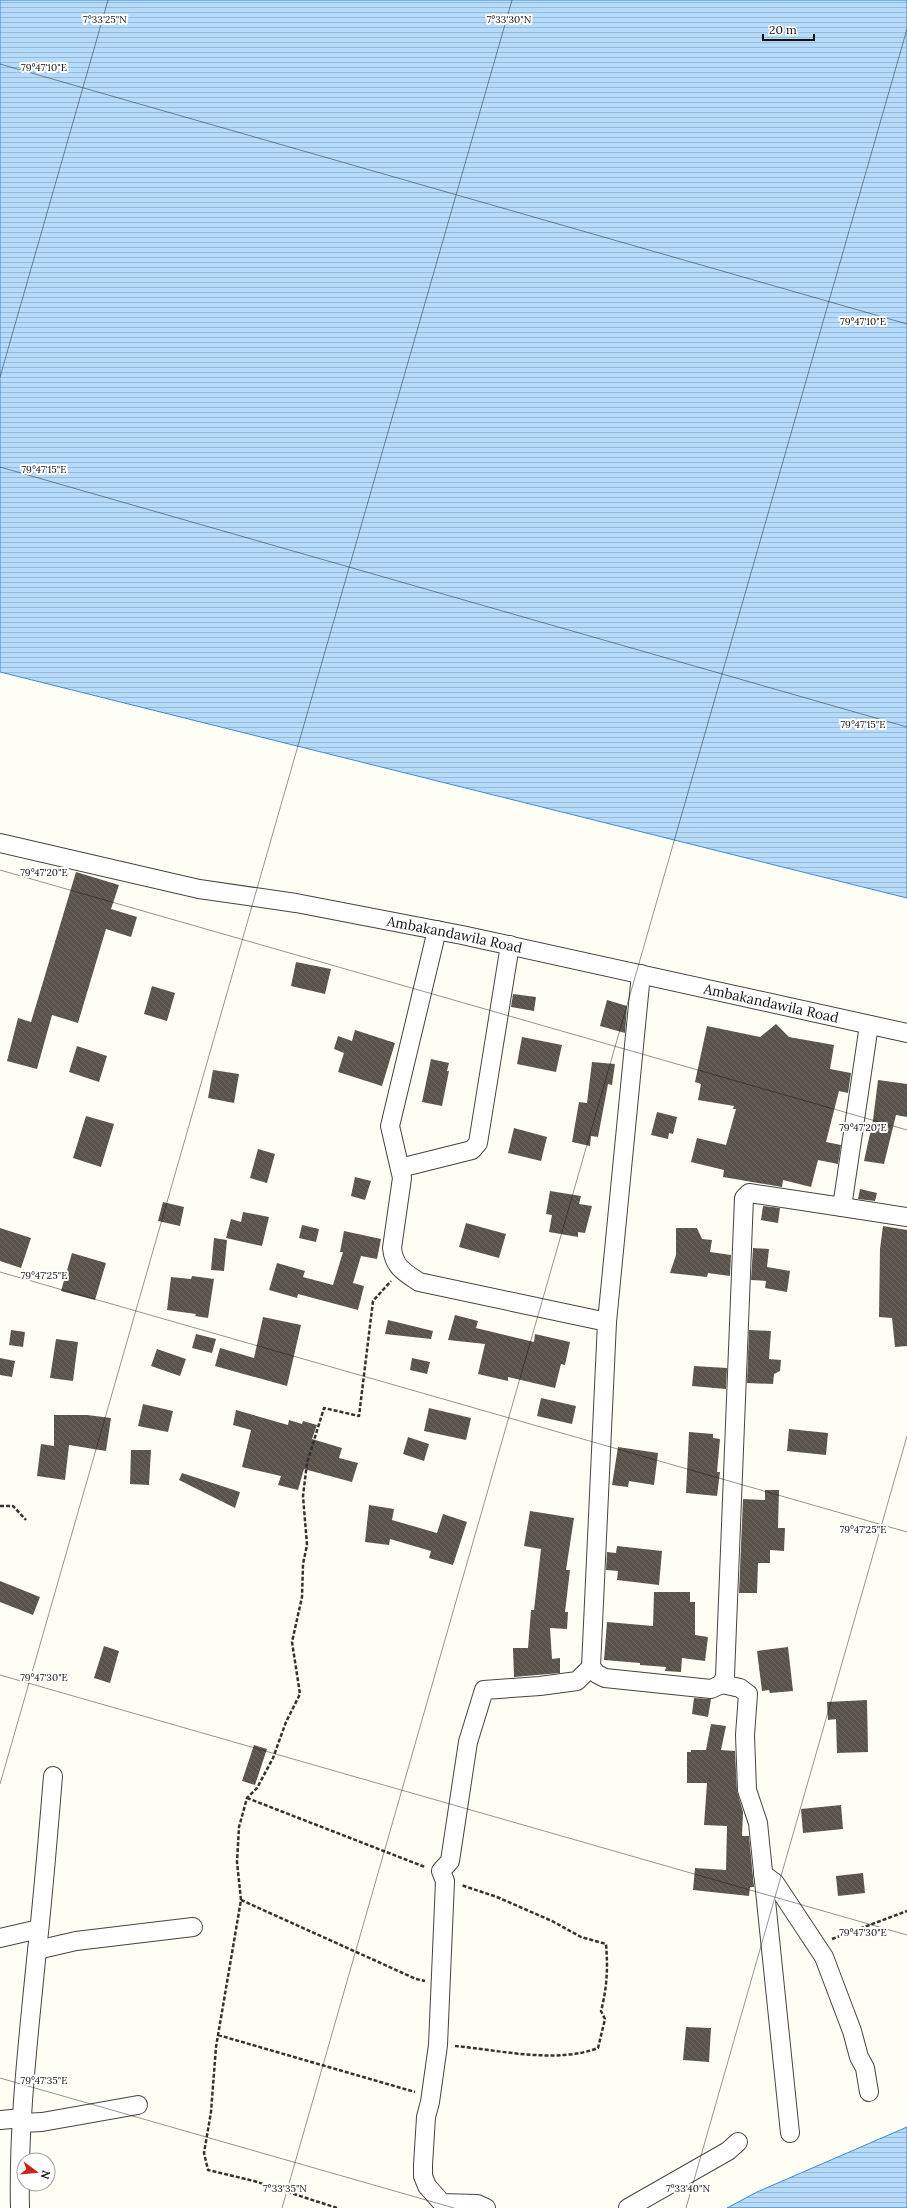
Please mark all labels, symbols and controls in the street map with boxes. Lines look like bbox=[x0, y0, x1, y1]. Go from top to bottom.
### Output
text: 7°33'25"N bbox=[83, 13, 127, 26]
text: 7°33'30"N bbox=[487, 13, 532, 26]
scale bar bbox=[763, 16, 814, 42]
text: 20 m bbox=[769, 22, 797, 37]
text: 79°47'10"E bbox=[21, 61, 67, 74]
text: 79°47'10"E bbox=[840, 315, 886, 328]
text: 79°47'15"E bbox=[22, 463, 67, 476]
text: 79°47'15"E bbox=[841, 718, 886, 731]
text: 79°47'20"E bbox=[20, 866, 68, 879]
street label: Ambakandawila Road bbox=[385, 912, 524, 957]
street label: Ambakandawila Road bbox=[701, 979, 840, 1027]
text: 79°47'20"E bbox=[839, 1121, 887, 1134]
text: 79°47'25"E bbox=[21, 1269, 67, 1282]
text: 79°47'25"E bbox=[840, 1523, 886, 1536]
text: 79°47'30"E bbox=[20, 1671, 68, 1684]
text: 79°47'30"E bbox=[839, 1926, 887, 1939]
text: 79°47'35"E bbox=[21, 2074, 67, 2087]
north arrow bbox=[16, 2152, 56, 2192]
text: N bbox=[38, 2169, 54, 2181]
text: 7°33'35"N bbox=[263, 2182, 307, 2195]
text: 7°33'40"N bbox=[666, 2182, 710, 2195]

